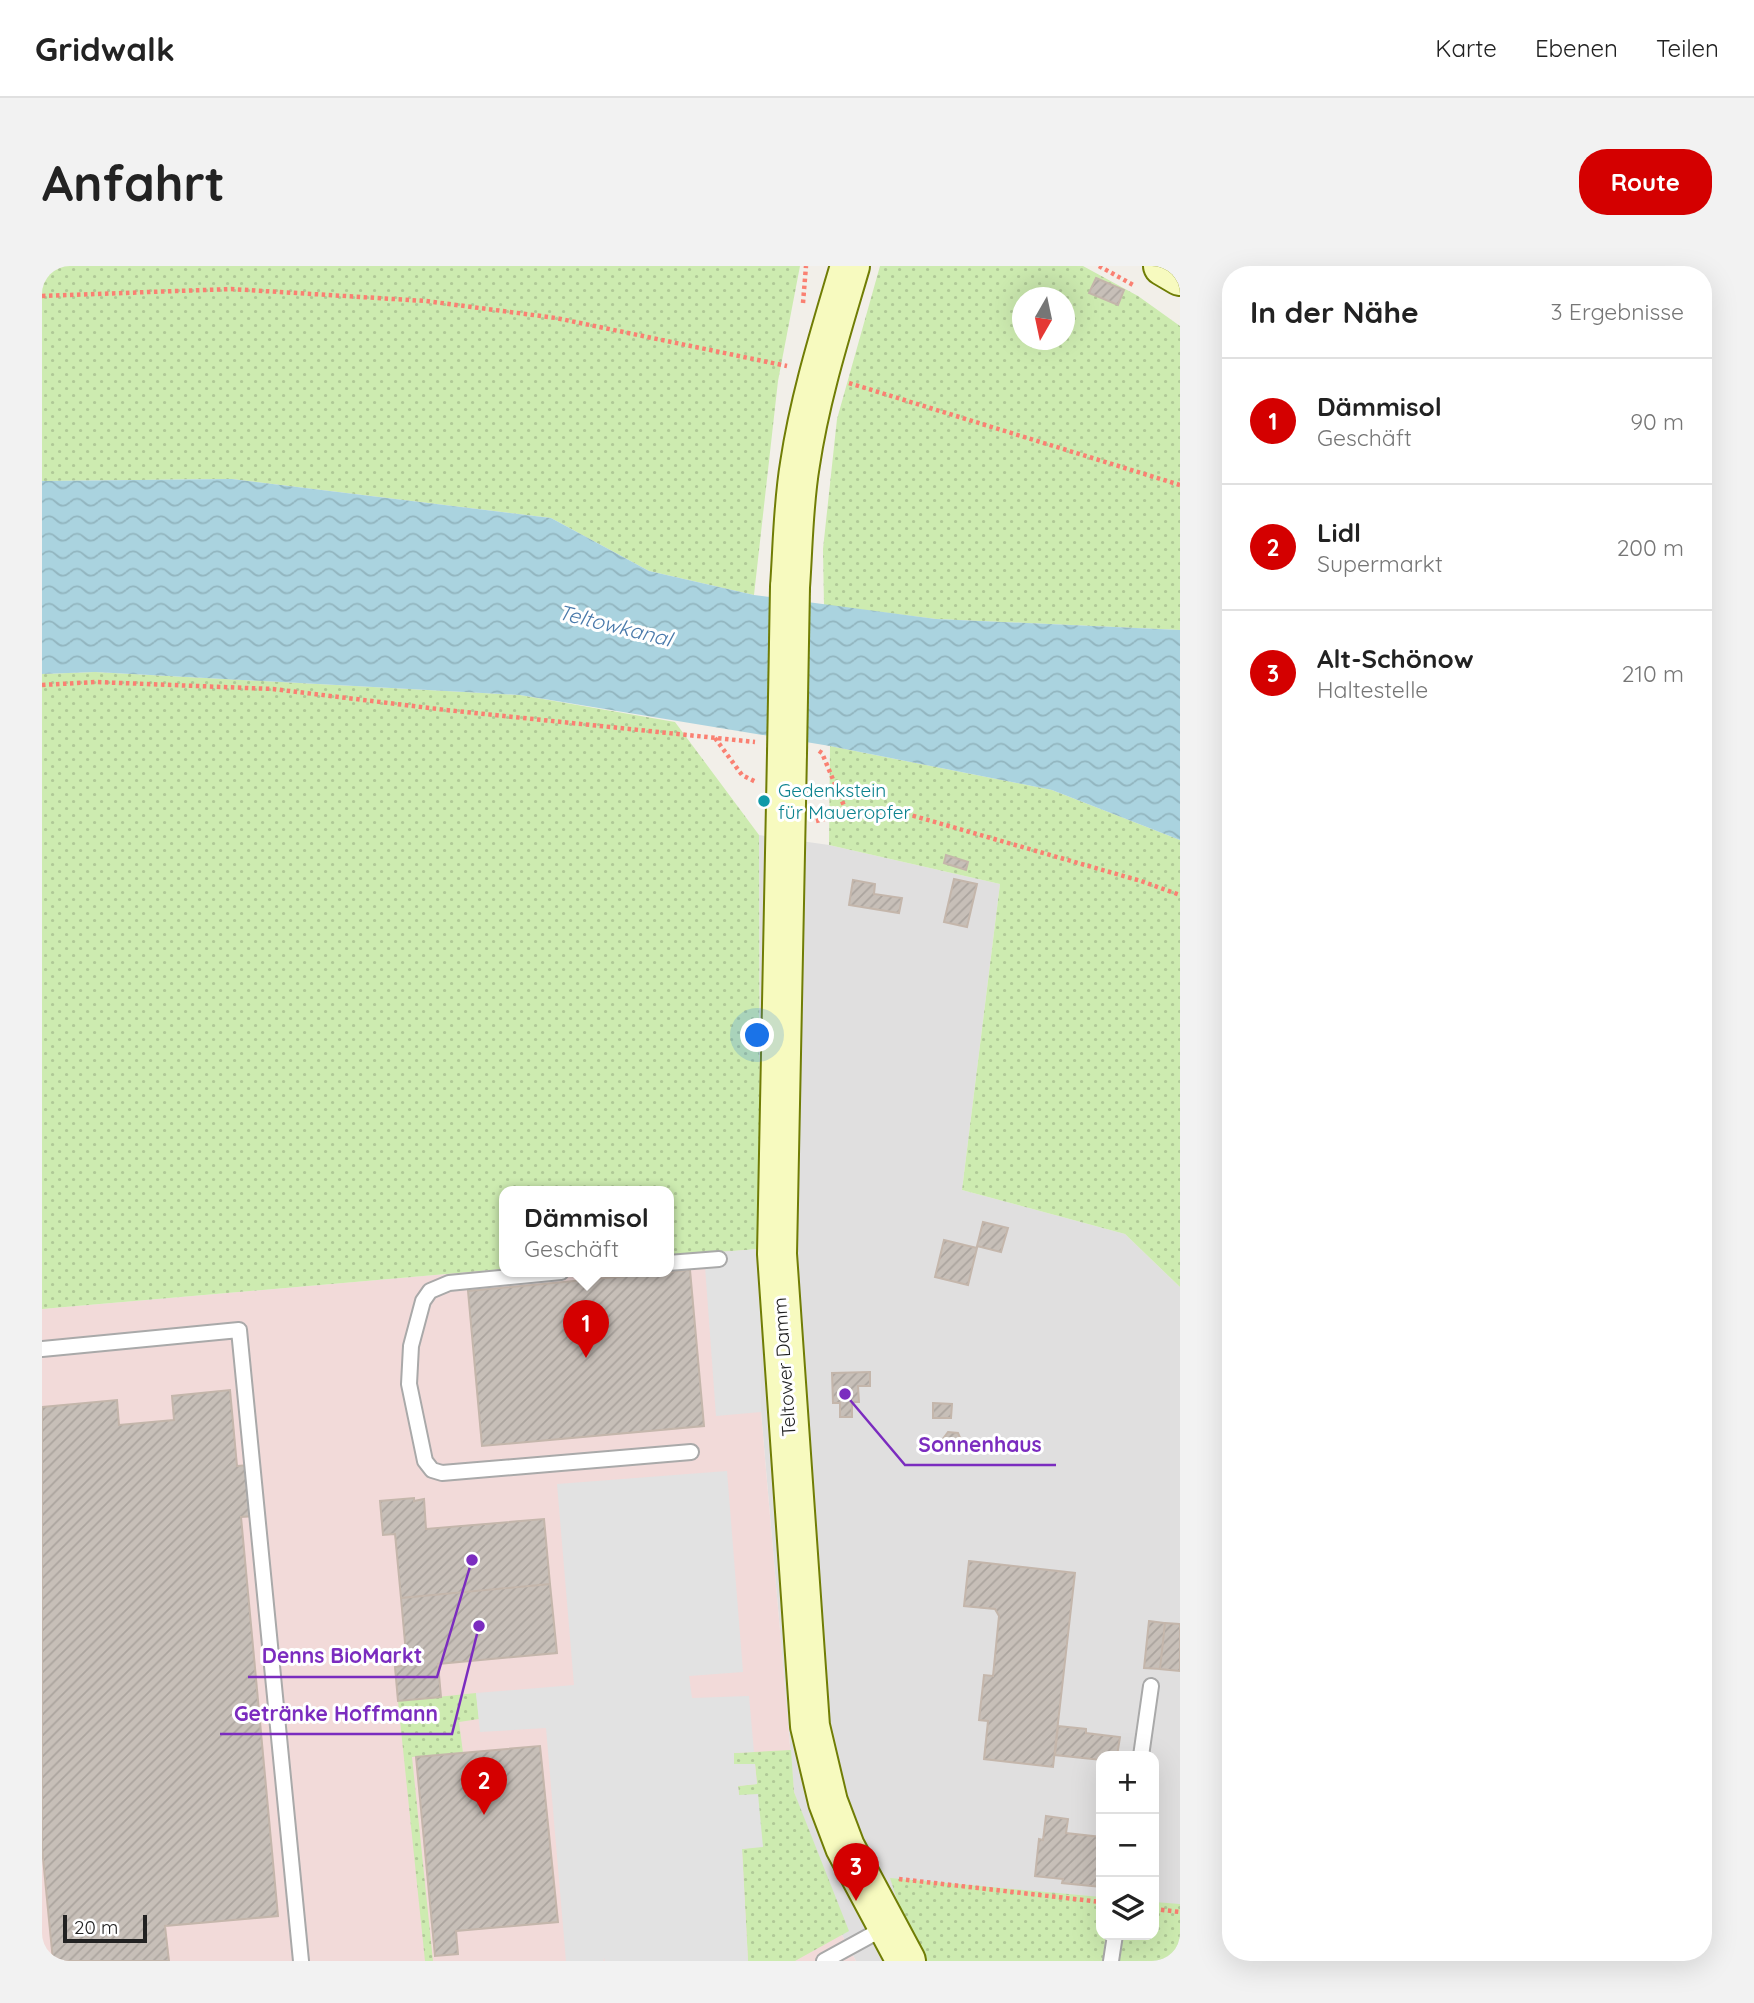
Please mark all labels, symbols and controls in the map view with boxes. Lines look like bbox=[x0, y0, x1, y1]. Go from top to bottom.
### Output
text: Gridwalk bbox=[35, 28, 175, 69]
text: Karte bbox=[1435, 33, 1497, 63]
text: Ebenen bbox=[1535, 33, 1618, 63]
text: Teilen bbox=[1656, 33, 1719, 63]
button: Route bbox=[1579, 149, 1712, 215]
text: Anfahrt bbox=[42, 152, 225, 213]
north arrow bbox=[1012, 287, 1075, 350]
text: In der Nähe bbox=[1250, 293, 1419, 331]
text: 3 Ergebnisse bbox=[1550, 297, 1684, 326]
text: Dämmisol bbox=[1317, 390, 1442, 423]
text: 1 bbox=[1269, 407, 1277, 436]
text: 90 m bbox=[1630, 407, 1684, 436]
text: Geschäft bbox=[1317, 423, 1412, 452]
text: Lidl bbox=[1317, 516, 1361, 549]
text: 2 bbox=[1266, 533, 1280, 562]
text: 200 m bbox=[1617, 533, 1684, 562]
text: Supermarkt bbox=[1317, 549, 1443, 578]
water label: Teltowkanal bbox=[556, 598, 677, 652]
text: Alt-Schönow bbox=[1317, 642, 1474, 675]
text: 3 bbox=[1267, 659, 1279, 688]
text: 210 m bbox=[1622, 659, 1684, 688]
text: Haltestelle bbox=[1317, 675, 1428, 704]
place label: Gedenkstein für Maueropfer bbox=[778, 778, 911, 824]
marker: Gedenkstein für Maueropfer bbox=[756, 793, 772, 809]
your location bbox=[740, 1018, 774, 1052]
popup bbox=[499, 1186, 674, 1277]
text: Dämmisol bbox=[524, 1201, 649, 1234]
text: Geschäft bbox=[524, 1234, 619, 1263]
street label: Teltower Damm bbox=[767, 1297, 801, 1437]
pin: 1 bbox=[563, 1300, 609, 1358]
callout: Sonnenhaus bbox=[905, 1423, 1056, 1465]
text: Sonnenhaus bbox=[918, 1431, 1042, 1457]
callout: Denns BioMarkt bbox=[248, 1635, 437, 1677]
text: Denns BioMarkt bbox=[262, 1642, 422, 1668]
callout: Getränke Hoffmann bbox=[220, 1692, 452, 1734]
text: Getränke Hoffmann bbox=[234, 1700, 438, 1726]
map controls bbox=[1096, 1751, 1159, 1940]
button: + bbox=[1096, 1751, 1159, 1814]
pin: 2 bbox=[461, 1757, 507, 1815]
button: − bbox=[1096, 1814, 1159, 1877]
pin: 3 bbox=[833, 1843, 879, 1901]
button: layers bbox=[1096, 1877, 1159, 1940]
scale bar bbox=[63, 1912, 147, 1944]
text: 20 m bbox=[74, 1915, 118, 1939]

